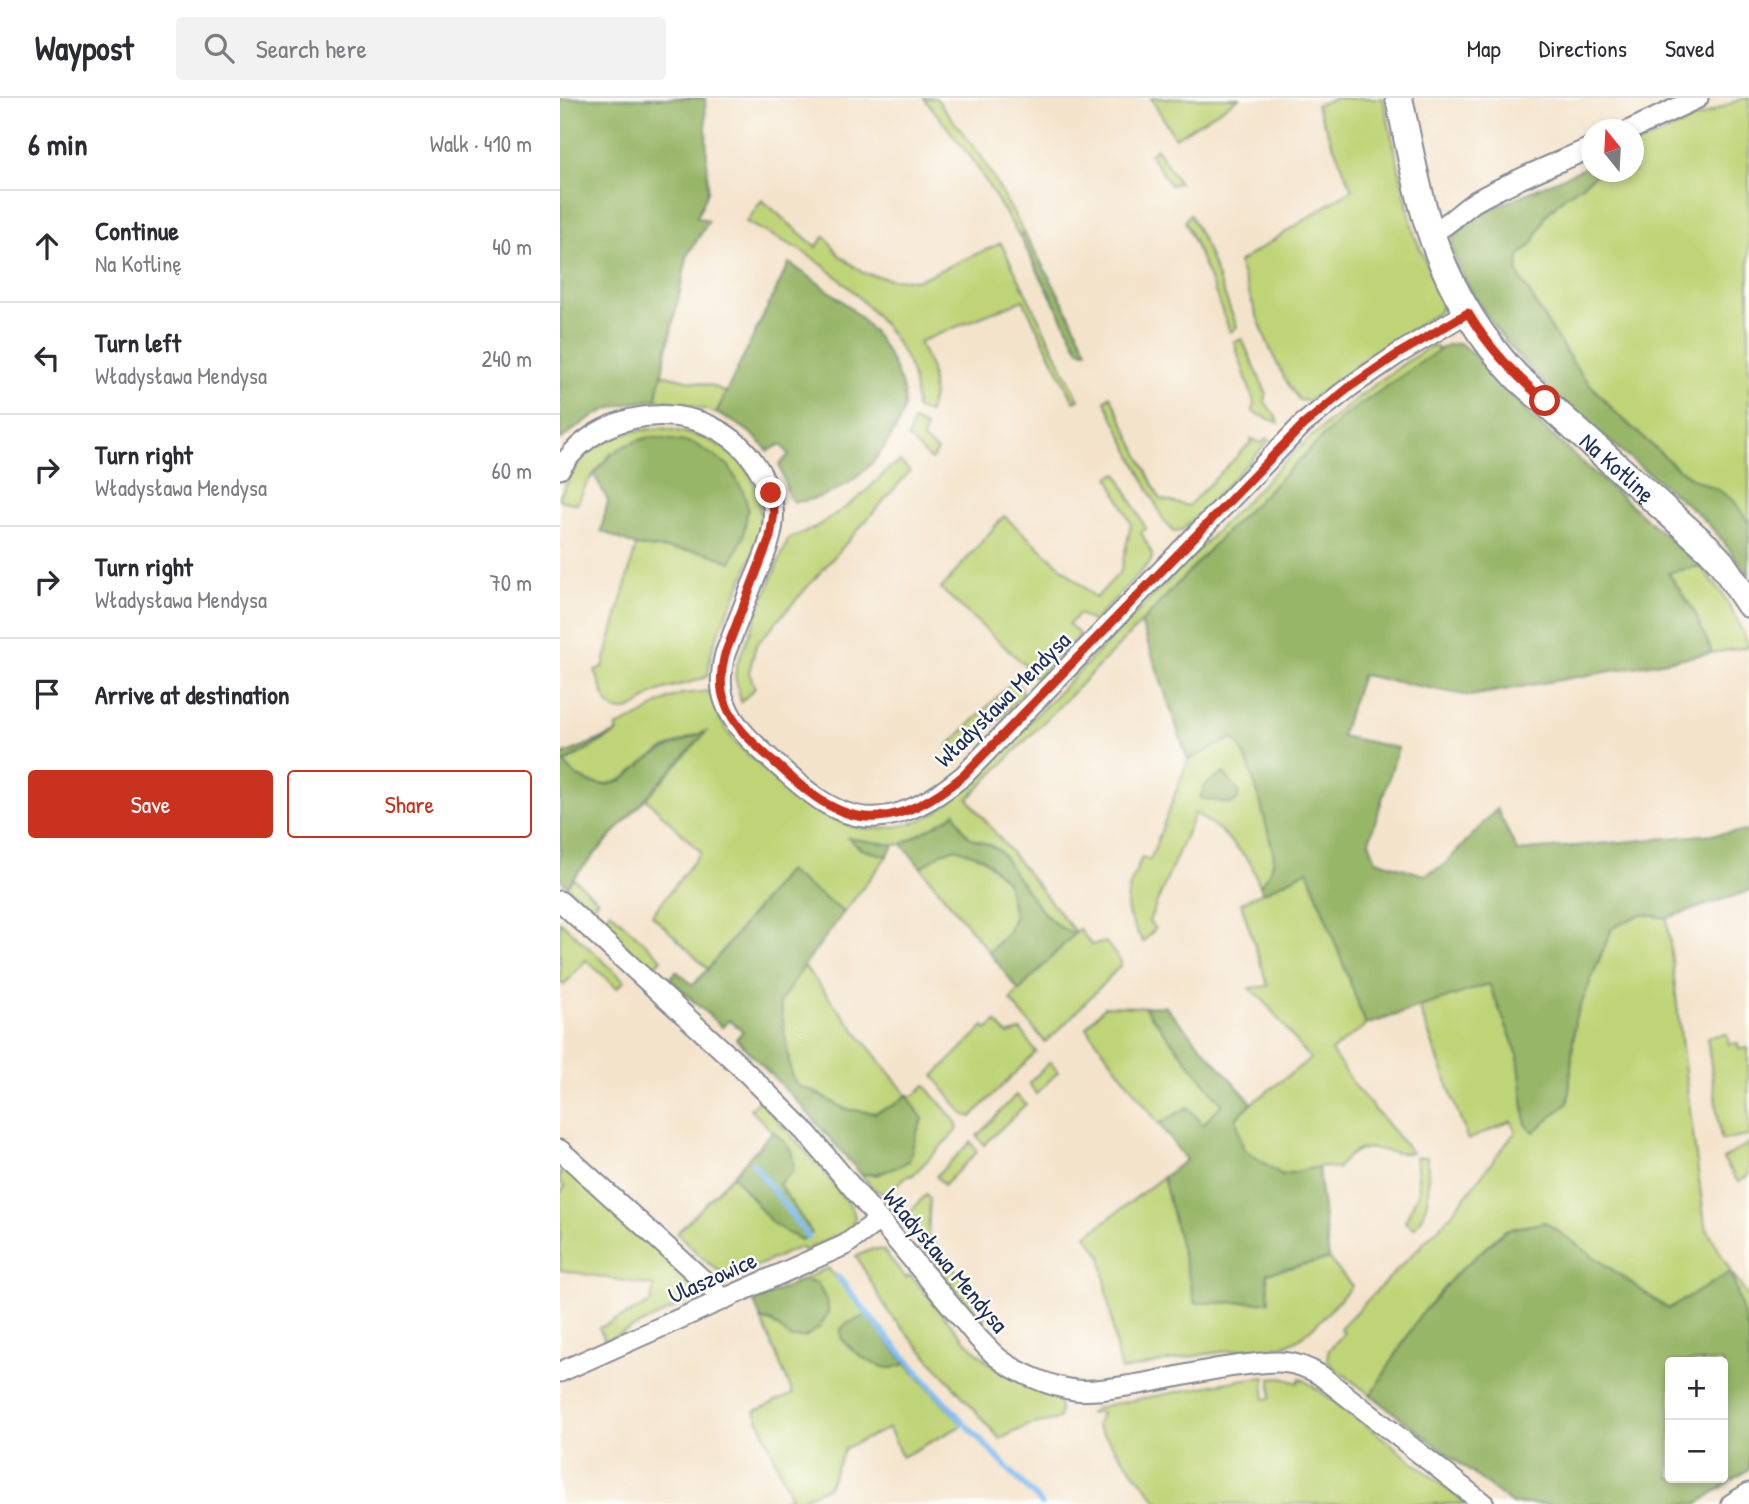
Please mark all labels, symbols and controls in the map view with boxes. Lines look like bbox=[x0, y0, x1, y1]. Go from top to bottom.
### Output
search box bbox=[176, 17, 666, 80]
text: Waypost bbox=[35, 26, 134, 70]
icon: search bbox=[200, 29, 238, 67]
text: Search here bbox=[256, 31, 367, 66]
text: Map bbox=[1467, 32, 1501, 64]
text: Directions bbox=[1539, 32, 1627, 64]
text: Saved bbox=[1665, 32, 1714, 64]
north arrow bbox=[1581, 119, 1644, 182]
text: 6 min bbox=[28, 124, 88, 164]
text: Walk · 410 m bbox=[430, 128, 532, 159]
text: Continue bbox=[95, 213, 179, 248]
icon: ahead bbox=[28, 227, 66, 265]
text: 40 m bbox=[492, 231, 532, 262]
text: Na Kotlinę bbox=[95, 248, 182, 279]
text: Turn left bbox=[95, 325, 181, 360]
icon: left bbox=[28, 339, 66, 377]
text: 240 m bbox=[481, 343, 532, 374]
text: Władysława Mendysa bbox=[95, 360, 267, 391]
route start bbox=[1529, 385, 1560, 416]
street label: Na Kotlinę bbox=[1573, 425, 1662, 510]
text: Turn right bbox=[95, 437, 193, 472]
icon: right bbox=[28, 451, 66, 489]
text: 60 m bbox=[492, 455, 532, 486]
text: Władysława Mendysa bbox=[95, 472, 267, 503]
route end bbox=[755, 477, 786, 508]
text: Turn right bbox=[95, 549, 193, 584]
icon: right bbox=[28, 563, 66, 601]
text: 70 m bbox=[489, 567, 532, 598]
text: Władysława Mendysa bbox=[95, 584, 267, 615]
street label: Władysława Mendysa bbox=[927, 624, 1077, 774]
icon: arrive bbox=[28, 675, 66, 713]
text: Arrive at destination bbox=[95, 677, 290, 712]
button: Save bbox=[28, 770, 273, 838]
button: Share bbox=[287, 770, 532, 838]
street label: Władysława Mendysa bbox=[876, 1181, 1016, 1339]
street label: Ulaszowice bbox=[663, 1243, 762, 1311]
map controls bbox=[1665, 1357, 1728, 1483]
button: + bbox=[1665, 1357, 1728, 1420]
button: − bbox=[1665, 1420, 1728, 1483]

